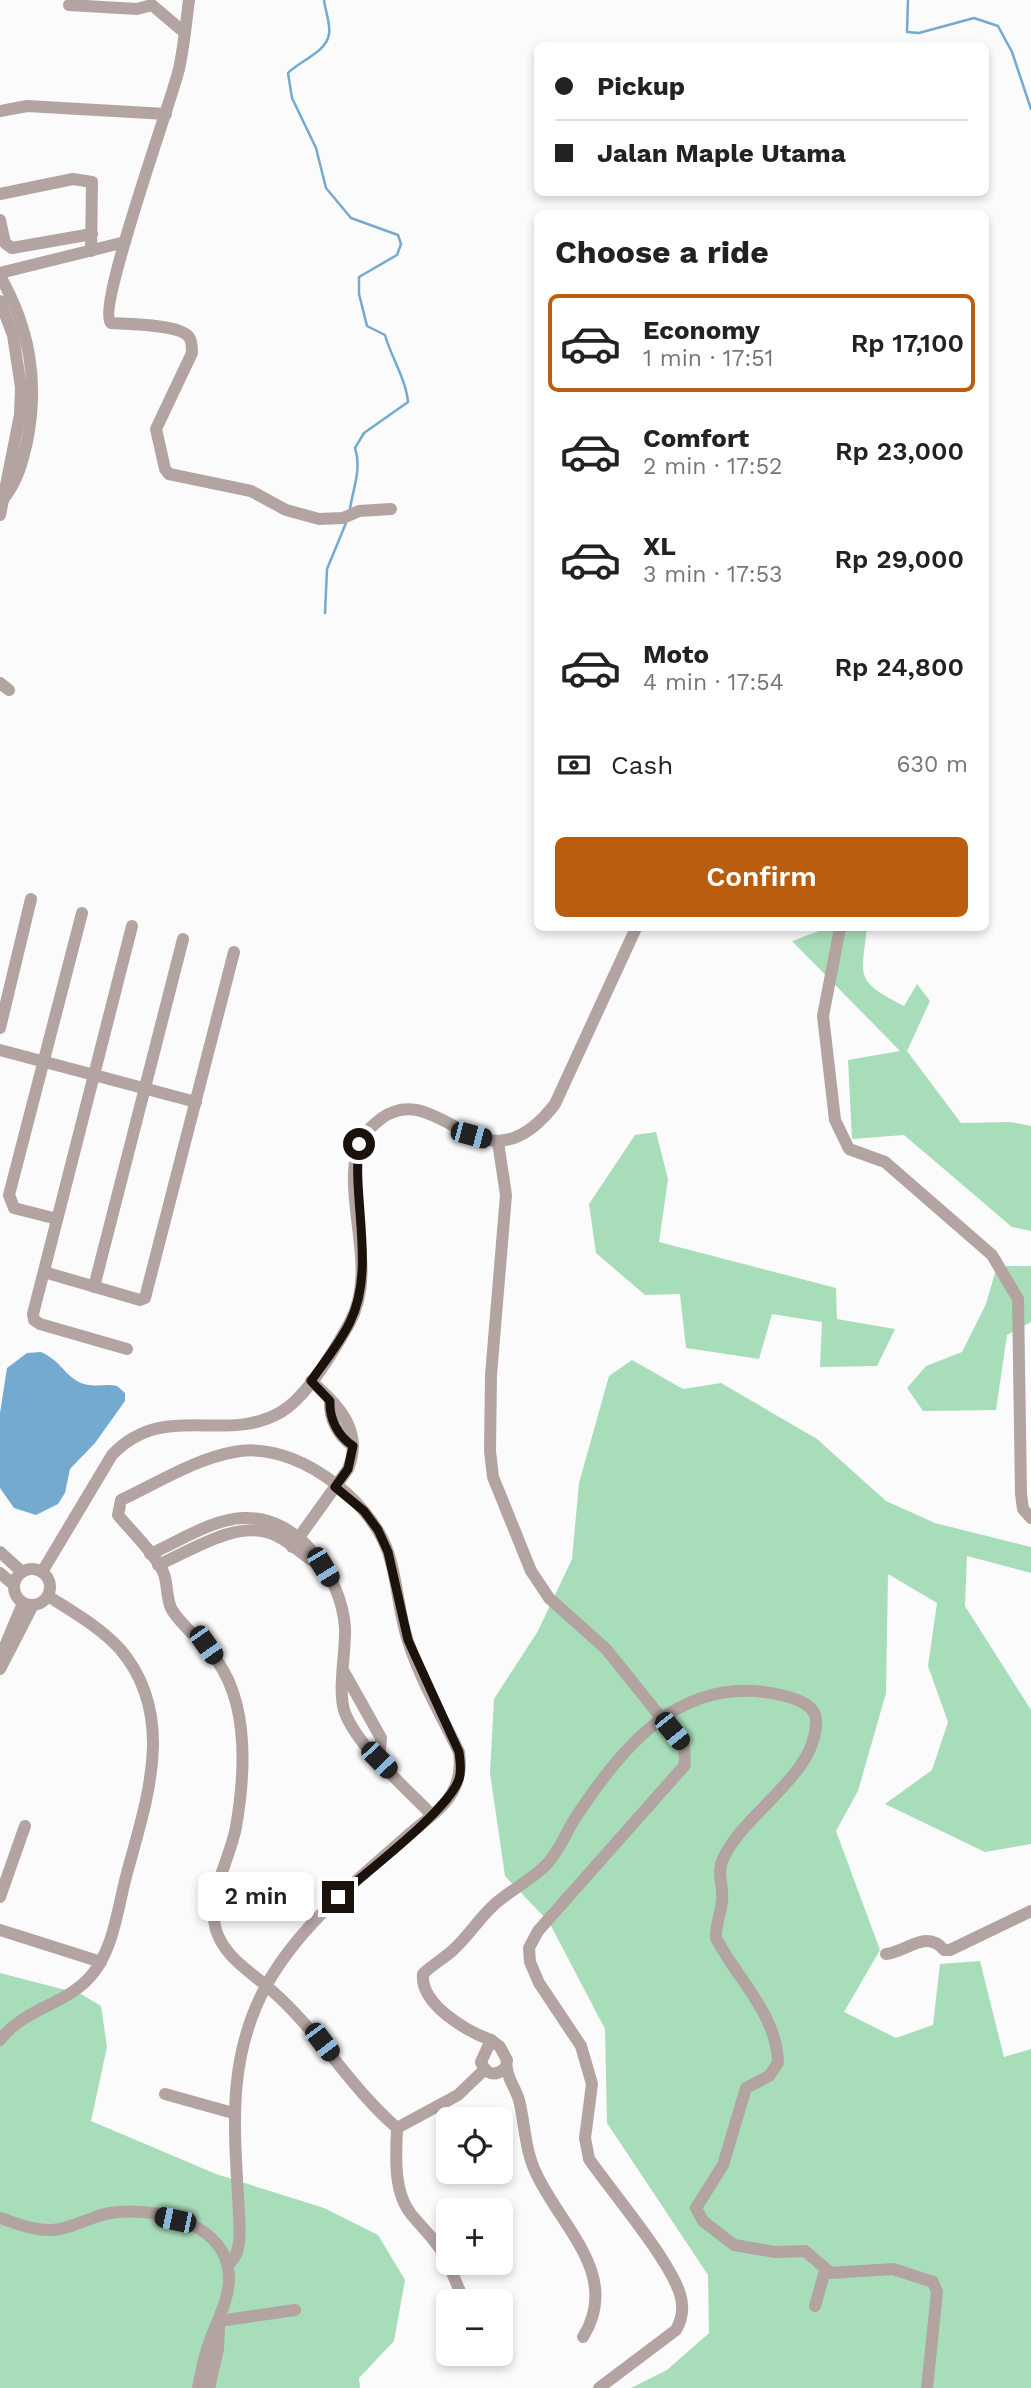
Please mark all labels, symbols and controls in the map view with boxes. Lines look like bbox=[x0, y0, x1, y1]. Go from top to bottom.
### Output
text: Pickup bbox=[597, 71, 685, 101]
text: Jalan Maple Utama bbox=[597, 138, 846, 168]
text: Choose a ride bbox=[555, 233, 769, 271]
icon: car bbox=[559, 312, 622, 375]
text: Economy bbox=[643, 315, 760, 345]
text: Rp 17,100 bbox=[851, 328, 964, 358]
text: 1 min · 17:51 bbox=[643, 345, 774, 372]
icon: car bbox=[559, 420, 622, 483]
text: Comfort bbox=[643, 423, 749, 453]
text: Rp 23,000 bbox=[835, 436, 964, 466]
text: 2 min · 17:52 bbox=[643, 453, 782, 480]
icon: car bbox=[559, 528, 622, 591]
text: XL bbox=[643, 531, 676, 561]
text: Rp 29,000 bbox=[834, 544, 964, 574]
text: 3 min · 17:53 bbox=[643, 561, 782, 588]
icon: car bbox=[559, 636, 622, 699]
text: Moto bbox=[643, 639, 709, 669]
text: Rp 24,800 bbox=[834, 652, 964, 682]
text: 4 min · 17:54 bbox=[643, 669, 784, 696]
icon: cash bbox=[555, 746, 593, 784]
text: Cash bbox=[611, 750, 673, 780]
text: 630 m bbox=[897, 751, 968, 778]
button: Confirm bbox=[555, 837, 968, 917]
car bbox=[448, 1119, 495, 1151]
route start bbox=[343, 1128, 375, 1160]
car bbox=[304, 1544, 343, 1590]
car bbox=[186, 1622, 227, 1668]
car bbox=[651, 1708, 694, 1754]
car bbox=[357, 1738, 402, 1782]
callout: 2 min bbox=[198, 1872, 314, 1922]
route end bbox=[322, 1881, 354, 1913]
text: 2 min bbox=[224, 1883, 288, 1910]
car bbox=[301, 2019, 344, 2065]
map controls bbox=[436, 2107, 513, 2366]
button: locate bbox=[436, 2107, 513, 2184]
button: + bbox=[436, 2198, 513, 2275]
car bbox=[153, 2205, 198, 2235]
button: − bbox=[436, 2289, 513, 2366]

